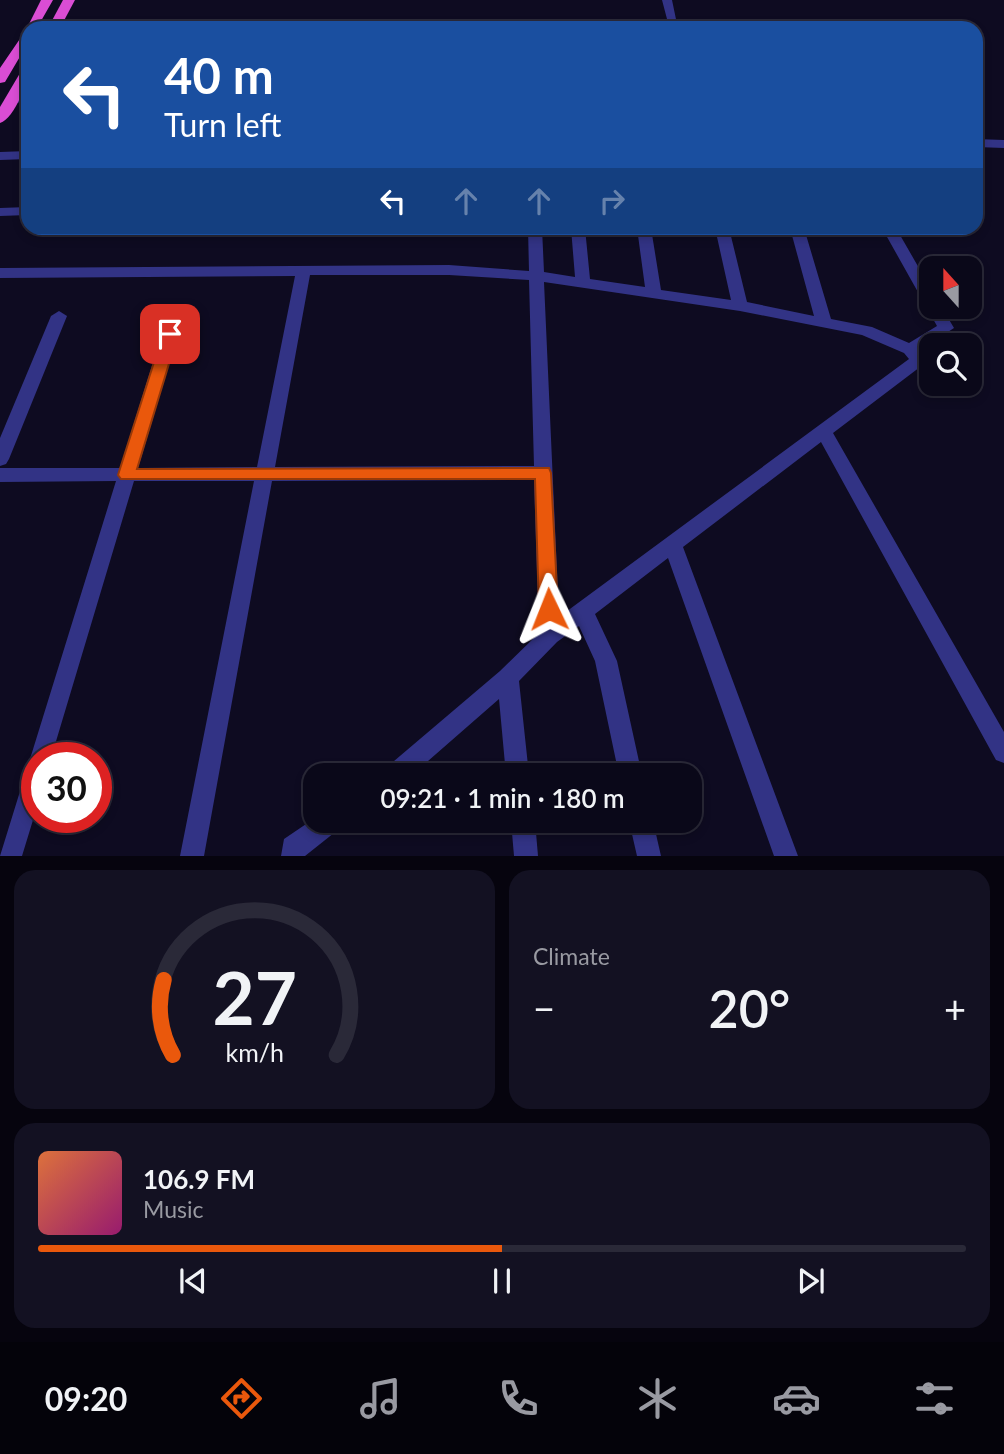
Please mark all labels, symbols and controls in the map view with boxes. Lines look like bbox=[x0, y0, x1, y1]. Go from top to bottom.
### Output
text: 40 m bbox=[164, 46, 274, 104]
icon: left bbox=[49, 49, 140, 140]
text: Turn left bbox=[164, 105, 281, 144]
icon: left bbox=[374, 182, 412, 220]
icon: ahead bbox=[447, 182, 485, 220]
icon: ahead bbox=[520, 182, 558, 220]
icon: right bbox=[593, 182, 631, 220]
north arrow bbox=[919, 256, 982, 318]
map controls bbox=[919, 256, 982, 396]
pin bbox=[140, 304, 200, 364]
icon: arrive bbox=[151, 315, 189, 353]
button: search bbox=[919, 333, 982, 396]
position arrow bbox=[512, 572, 586, 646]
speed limit sign: 30 bbox=[21, 742, 112, 833]
text: 09:21 · 1 min · 180 m bbox=[380, 782, 625, 814]
text: Climate bbox=[533, 942, 610, 970]
text: 27 bbox=[212, 954, 297, 1042]
text: 20° bbox=[709, 977, 790, 1039]
text: − bbox=[533, 985, 555, 1031]
text: + bbox=[944, 985, 966, 1031]
text: km/h bbox=[225, 1037, 284, 1067]
text: 106.9 FM bbox=[143, 1163, 255, 1195]
text: Music bbox=[143, 1195, 203, 1223]
icon: previous bbox=[174, 1262, 212, 1300]
icon: pause bbox=[483, 1262, 521, 1300]
icon: next bbox=[792, 1262, 830, 1300]
icon: directions bbox=[217, 1374, 266, 1423]
icon: music bbox=[356, 1374, 405, 1423]
icon: phone bbox=[494, 1374, 543, 1423]
icon: climate bbox=[633, 1374, 682, 1423]
icon: car bbox=[772, 1374, 821, 1423]
icon: filters bbox=[910, 1374, 959, 1423]
text: 09:20 bbox=[45, 1379, 127, 1418]

